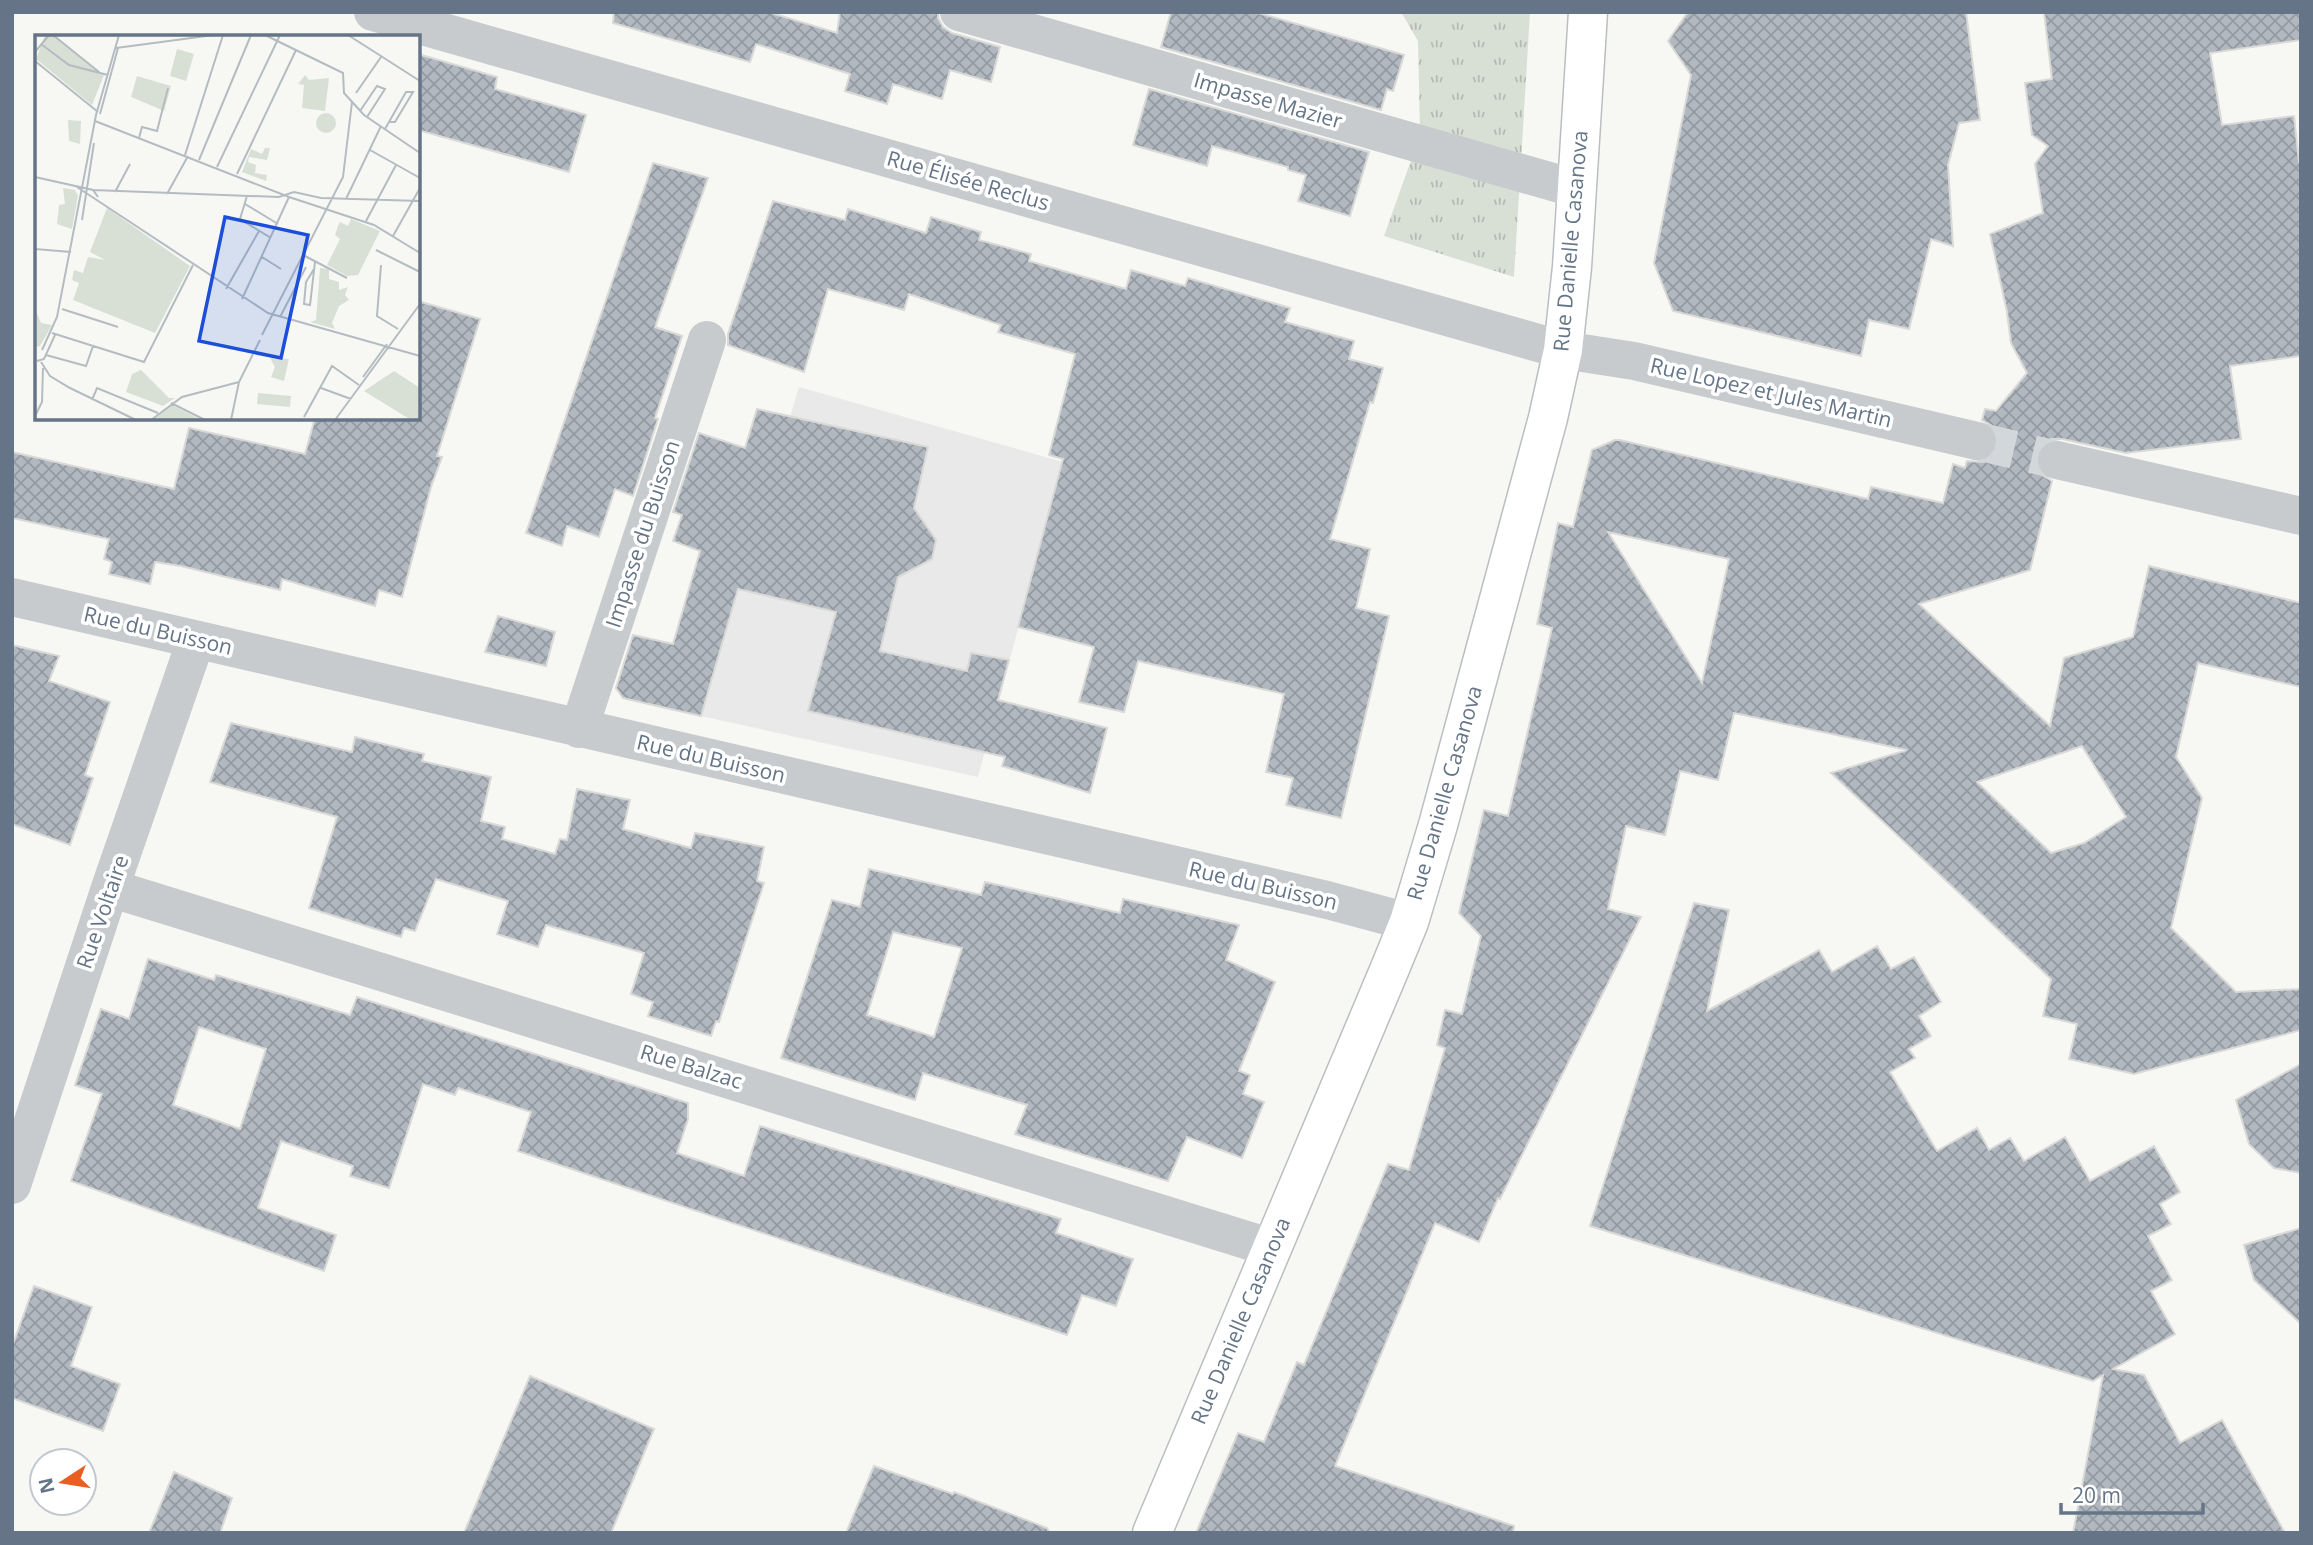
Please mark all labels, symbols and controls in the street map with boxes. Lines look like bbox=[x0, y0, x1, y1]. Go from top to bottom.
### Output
inset map bbox=[35, 35, 420, 420]
street label: Impasse Mazier bbox=[1191, 65, 1346, 135]
street label: Rue Danielle Casanova bbox=[1546, 129, 1594, 353]
street label: Rue Élisée Reclus bbox=[884, 144, 1053, 217]
street label: Rue Lopez et Jules Martin bbox=[1648, 351, 1895, 433]
street label: Impasse du Buisson bbox=[599, 436, 686, 631]
street label: Rue du Buisson bbox=[81, 599, 235, 661]
street label: Rue Danielle Casanova bbox=[1400, 682, 1488, 903]
street label: Rue du Buisson bbox=[634, 727, 788, 789]
street label: Rue Voltaire bbox=[70, 851, 135, 972]
street label: Rue du Buisson bbox=[1186, 854, 1340, 916]
street label: Rue Balzac bbox=[637, 1037, 746, 1095]
street label: Rue Danielle Casanova bbox=[1184, 1213, 1296, 1428]
north arrow bbox=[28, 1447, 98, 1517]
scale bar bbox=[2061, 1472, 2203, 1516]
text: N bbox=[32, 1475, 61, 1496]
text: 20 m bbox=[2072, 1481, 2121, 1509]

